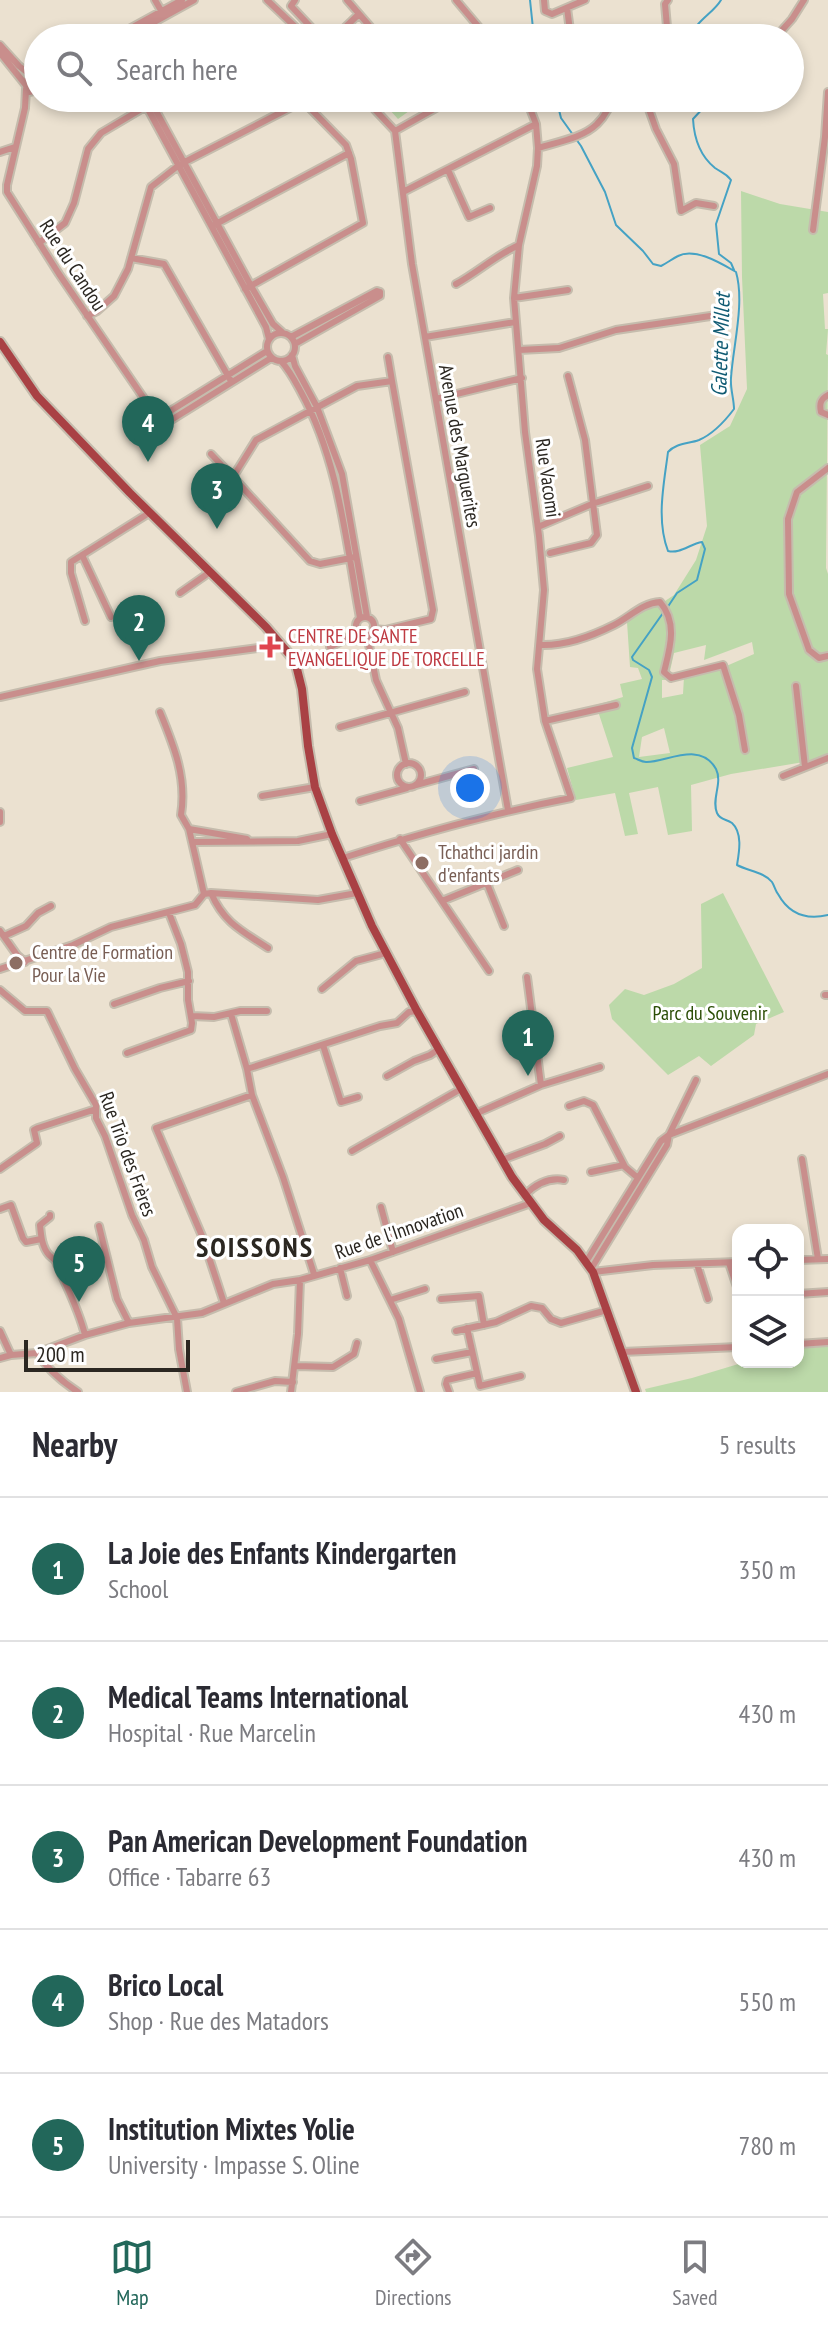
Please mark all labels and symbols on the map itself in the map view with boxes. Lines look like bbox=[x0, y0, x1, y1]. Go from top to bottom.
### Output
street label: Rue du Candou bbox=[34, 214, 112, 316]
water label: Galette Millet bbox=[704, 290, 736, 397]
street label: Avenue des Marguerites bbox=[433, 363, 487, 530]
pin: 4 bbox=[122, 396, 174, 462]
street label: Rue Vacomi bbox=[530, 437, 566, 519]
pin: 3 bbox=[191, 463, 243, 529]
pin: 2 bbox=[113, 595, 165, 661]
place label: CENTRE DE SANTE EVANGELIQUE DE TORCELLE bbox=[288, 623, 485, 672]
marker: CENTRE DE SANTE EVANGELIQUE DE TORCELLE bbox=[259, 636, 281, 658]
your location bbox=[450, 768, 490, 808]
place label: Tchathci jardin d'enfants bbox=[438, 839, 538, 888]
marker: Tchathci jardin d'enfants bbox=[413, 854, 431, 872]
place label: Centre de Formation Pour la Vie bbox=[32, 939, 173, 988]
marker: Centre de Formation Pour la Vie bbox=[7, 954, 25, 972]
park label: Parc du Souvenir bbox=[652, 1000, 768, 1026]
pin: 1 bbox=[502, 1010, 554, 1076]
street label: Rue Trio des Frères bbox=[93, 1088, 163, 1220]
street label: Rue de l'Innovation bbox=[331, 1197, 467, 1265]
district label: SOISSONS bbox=[196, 1228, 314, 1265]
pin: 5 bbox=[53, 1236, 105, 1302]
scale bar bbox=[24, 1336, 190, 1372]

